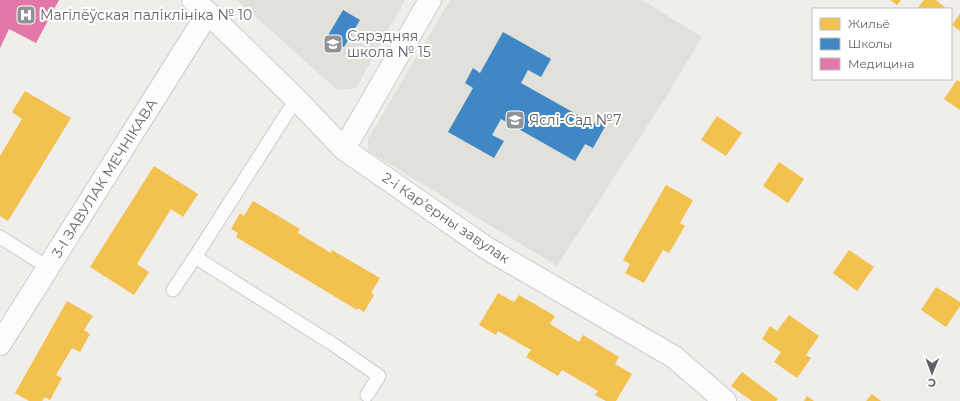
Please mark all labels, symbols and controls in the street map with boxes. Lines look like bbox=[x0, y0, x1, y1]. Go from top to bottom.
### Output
hospital icon: Магілёўская паліклініка № 10 bbox=[15, 4, 37, 26]
place label: Магілёўская паліклініка № 10 bbox=[40, 6, 252, 24]
legend bbox=[812, 8, 952, 80]
text: Жильё bbox=[848, 16, 890, 31]
place label: Сярэдняя школа № 15 bbox=[347, 27, 431, 61]
school or university icon: Сярэдняя школа № 15 bbox=[322, 33, 344, 55]
text: Школы bbox=[848, 36, 893, 51]
text: Медицина bbox=[848, 56, 914, 71]
street label: 3-І ЗАВУЛАК МЕЧНІКАВА bbox=[48, 95, 161, 261]
school or university icon: Яслі-Сад №7 bbox=[504, 109, 526, 131]
place label: Яслі-Сад №7 bbox=[529, 111, 621, 129]
street label: 2-і Карʼерны завулак bbox=[379, 169, 513, 267]
north arrow bbox=[912, 353, 952, 393]
text: С bbox=[928, 376, 936, 390]

